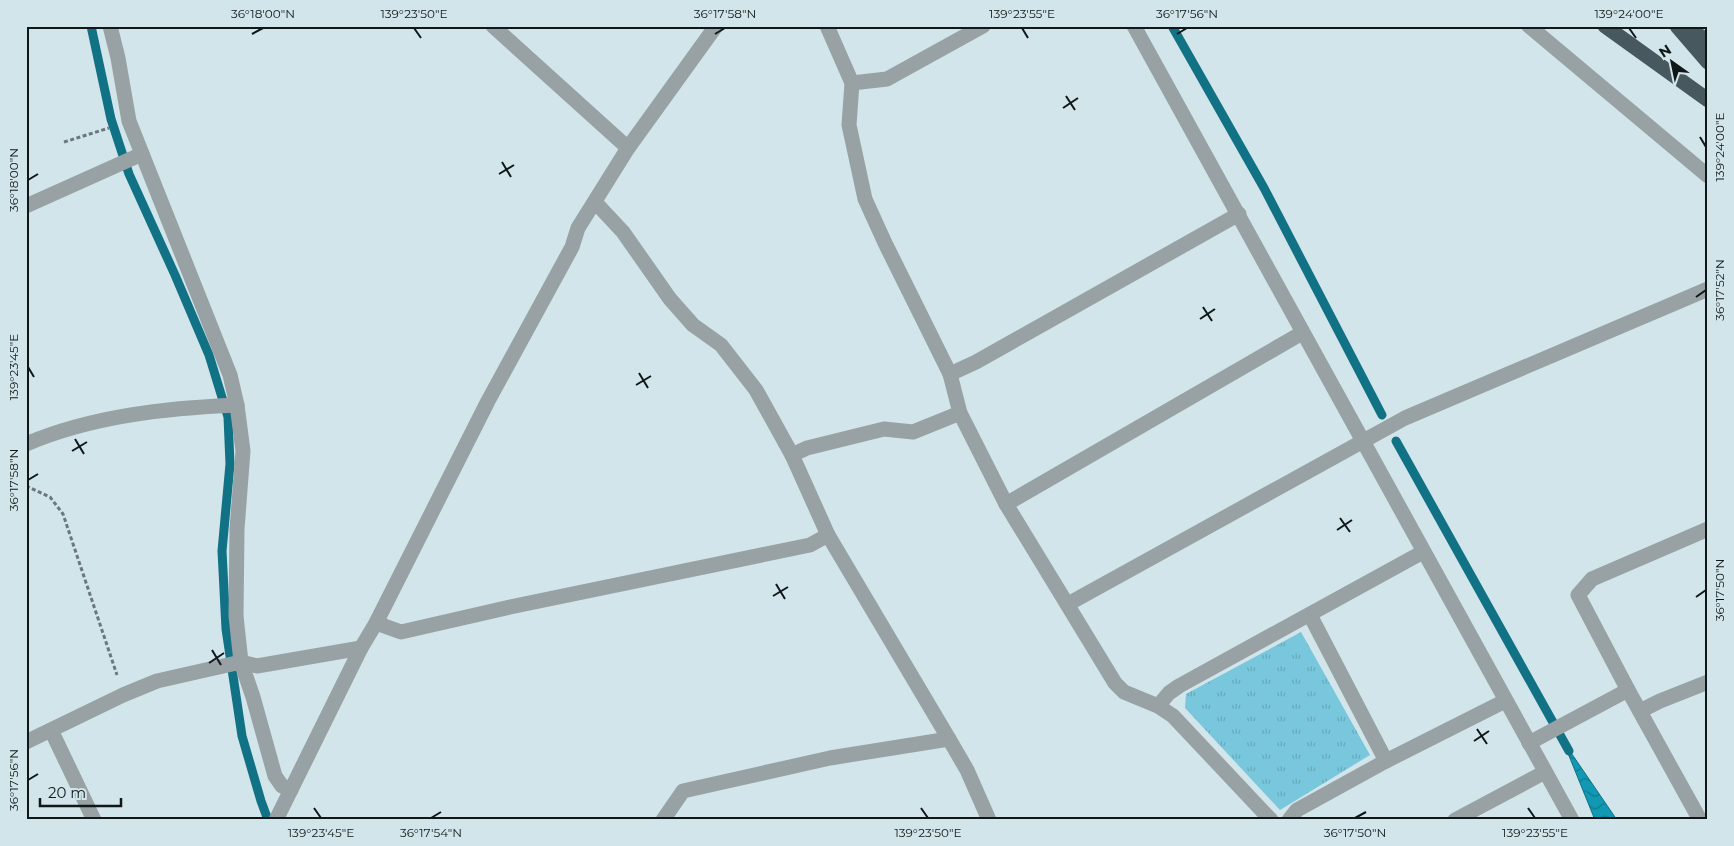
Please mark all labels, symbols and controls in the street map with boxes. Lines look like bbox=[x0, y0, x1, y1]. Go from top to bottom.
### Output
text: 36°18'00"N bbox=[231, 6, 295, 21]
text: 139°23'50"E bbox=[380, 6, 448, 21]
text: 36°17'58"N bbox=[694, 6, 756, 21]
text: 139°23'55"E bbox=[989, 6, 1055, 21]
text: 36°17'56"N bbox=[1156, 6, 1218, 21]
text: 139°24'00"E bbox=[1595, 6, 1663, 21]
north arrow bbox=[1646, 38, 1696, 88]
text: N bbox=[1655, 40, 1675, 62]
text: 139°24'00"E bbox=[1712, 113, 1727, 181]
text: 36°18'00"N bbox=[6, 148, 21, 212]
text: 36°17'52"N bbox=[1712, 259, 1727, 321]
text: 139°23'45"E bbox=[6, 334, 21, 400]
text: 36°17'58"N bbox=[6, 449, 21, 511]
text: 36°17'50"N bbox=[1712, 559, 1727, 621]
text: 36°17'56"N bbox=[6, 749, 21, 811]
scale bar bbox=[40, 776, 121, 808]
text: 20 m bbox=[48, 783, 86, 802]
text: 139°23'45"E bbox=[288, 825, 354, 840]
text: 36°17'54"N bbox=[400, 825, 462, 840]
text: 139°23'50"E bbox=[894, 825, 962, 840]
text: 36°17'50"N bbox=[1324, 825, 1386, 840]
text: 139°23'55"E bbox=[1502, 825, 1568, 840]

